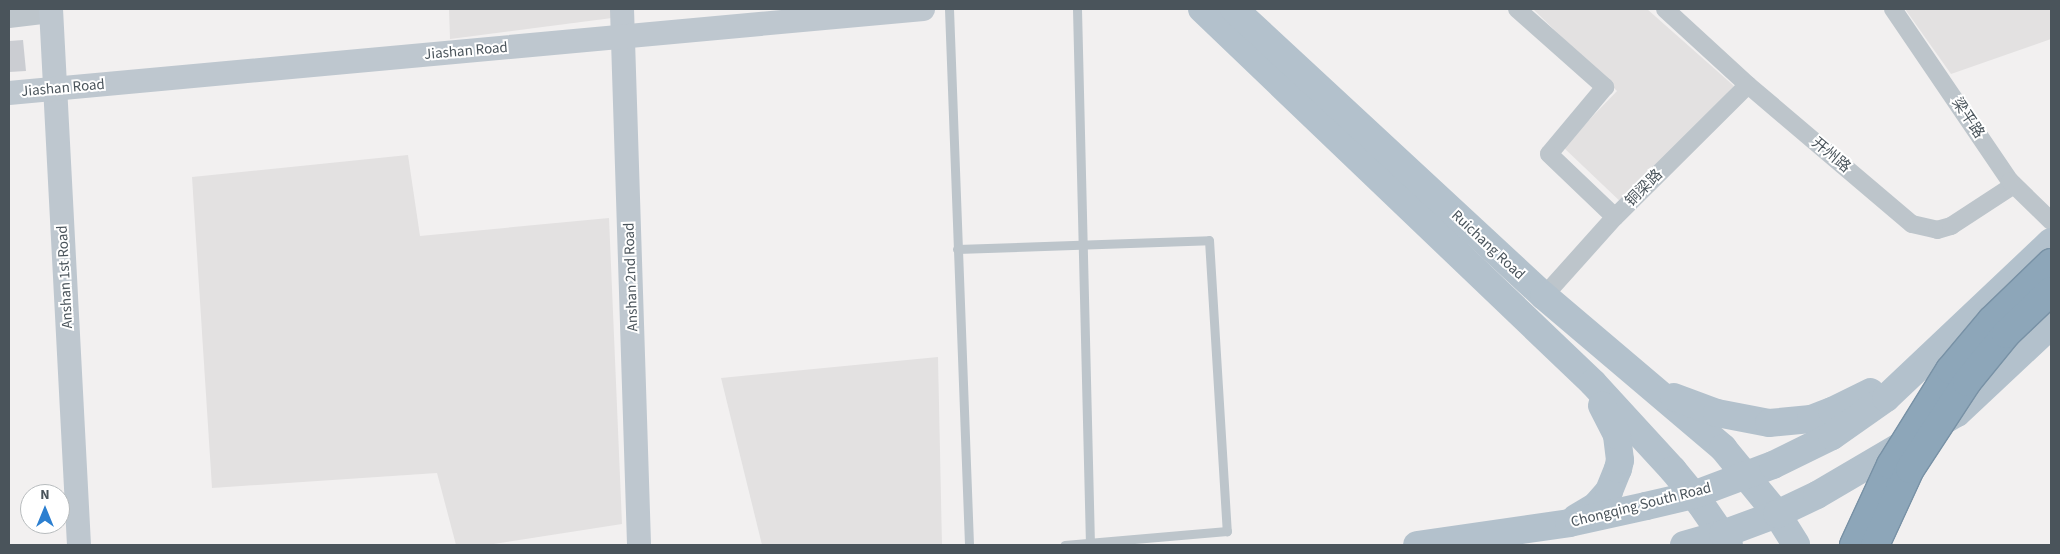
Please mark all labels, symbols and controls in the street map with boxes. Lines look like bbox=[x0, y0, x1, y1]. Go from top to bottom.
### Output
street label: Jiashan Road bbox=[423, 38, 509, 64]
street label: Jiashan Road bbox=[20, 75, 106, 101]
street label: 梁平路 bbox=[1948, 94, 1988, 142]
street label: 开州路 bbox=[1808, 134, 1854, 176]
street label: 铜梁路 bbox=[1622, 166, 1666, 210]
street label: Ruichang Road bbox=[1448, 206, 1528, 284]
street label: Anshan 2nd Road bbox=[620, 222, 642, 332]
street label: Anshan 1st Road bbox=[53, 225, 77, 329]
street label: Chongqing South Road bbox=[1569, 479, 1713, 531]
north arrow bbox=[20, 484, 70, 534]
text: N bbox=[40, 485, 50, 505]

